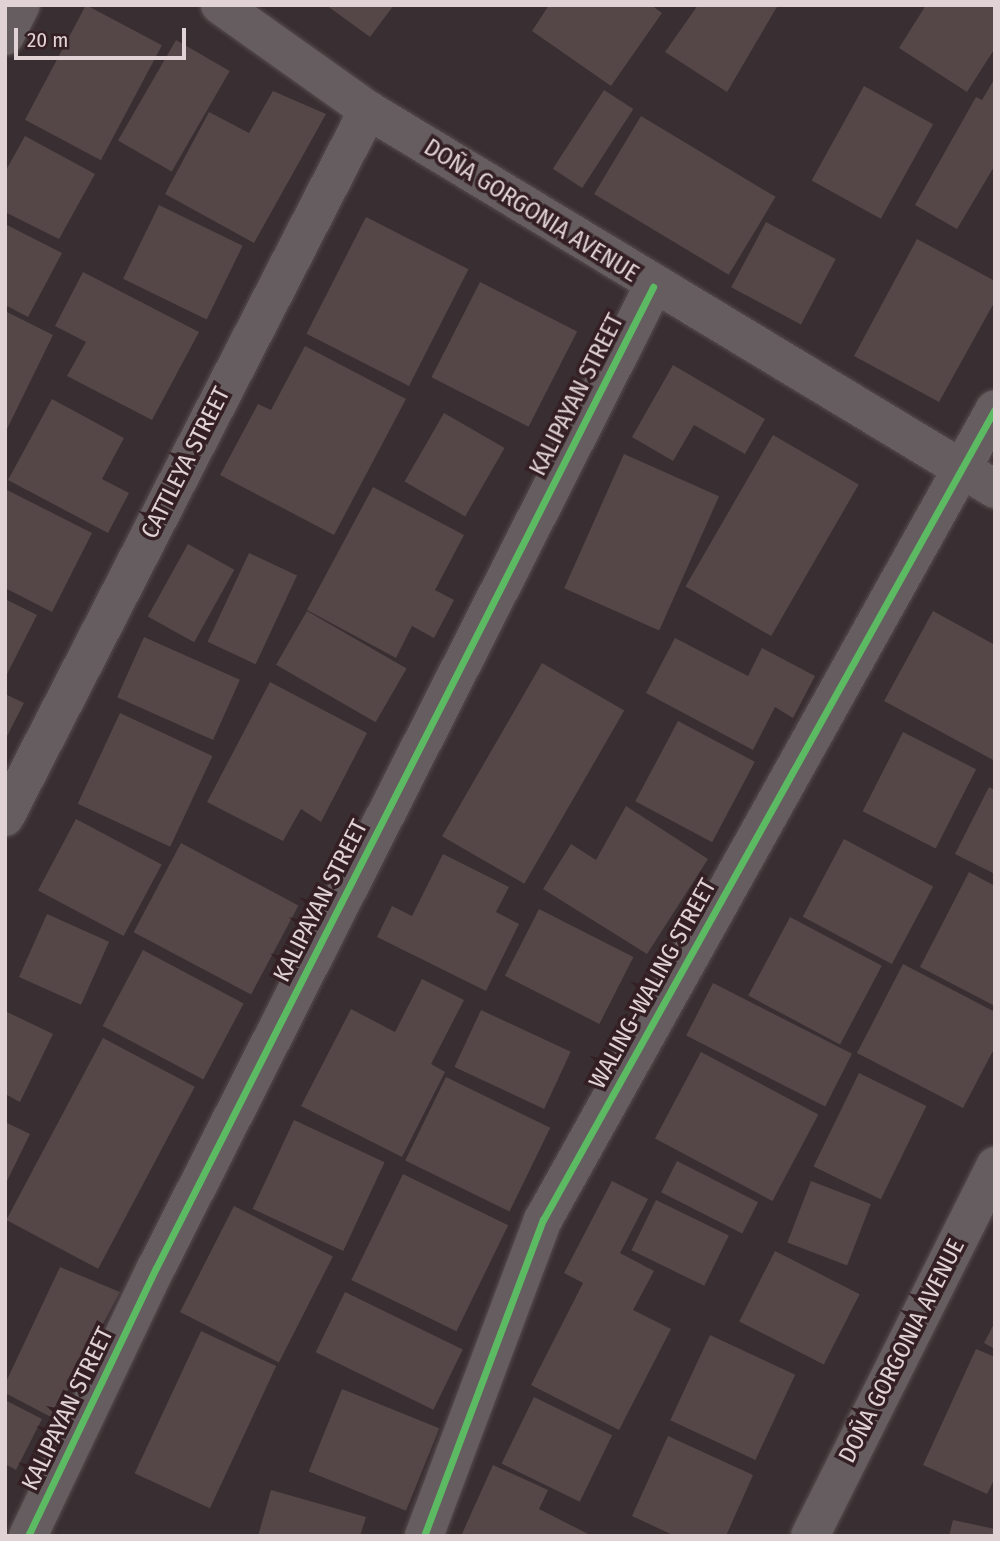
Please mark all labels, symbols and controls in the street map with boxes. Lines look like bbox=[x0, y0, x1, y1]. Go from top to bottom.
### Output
scale bar bbox=[18, 14, 189, 58]
text: 20 m bbox=[27, 27, 68, 53]
street label: DOÑA GORGONIA AVENUE bbox=[419, 133, 643, 289]
street label: KALIPAYAN STREET bbox=[524, 309, 630, 481]
street label: CATTLEYA STREET bbox=[136, 383, 236, 543]
street label: KALIPAYAN STREET bbox=[268, 815, 374, 987]
street label: WALING-WALING STREET bbox=[583, 874, 723, 1094]
street label: DOÑA GORGONIA AVENUE bbox=[833, 1234, 971, 1468]
street label: KALIPAYAN STREET bbox=[16, 1323, 120, 1495]

